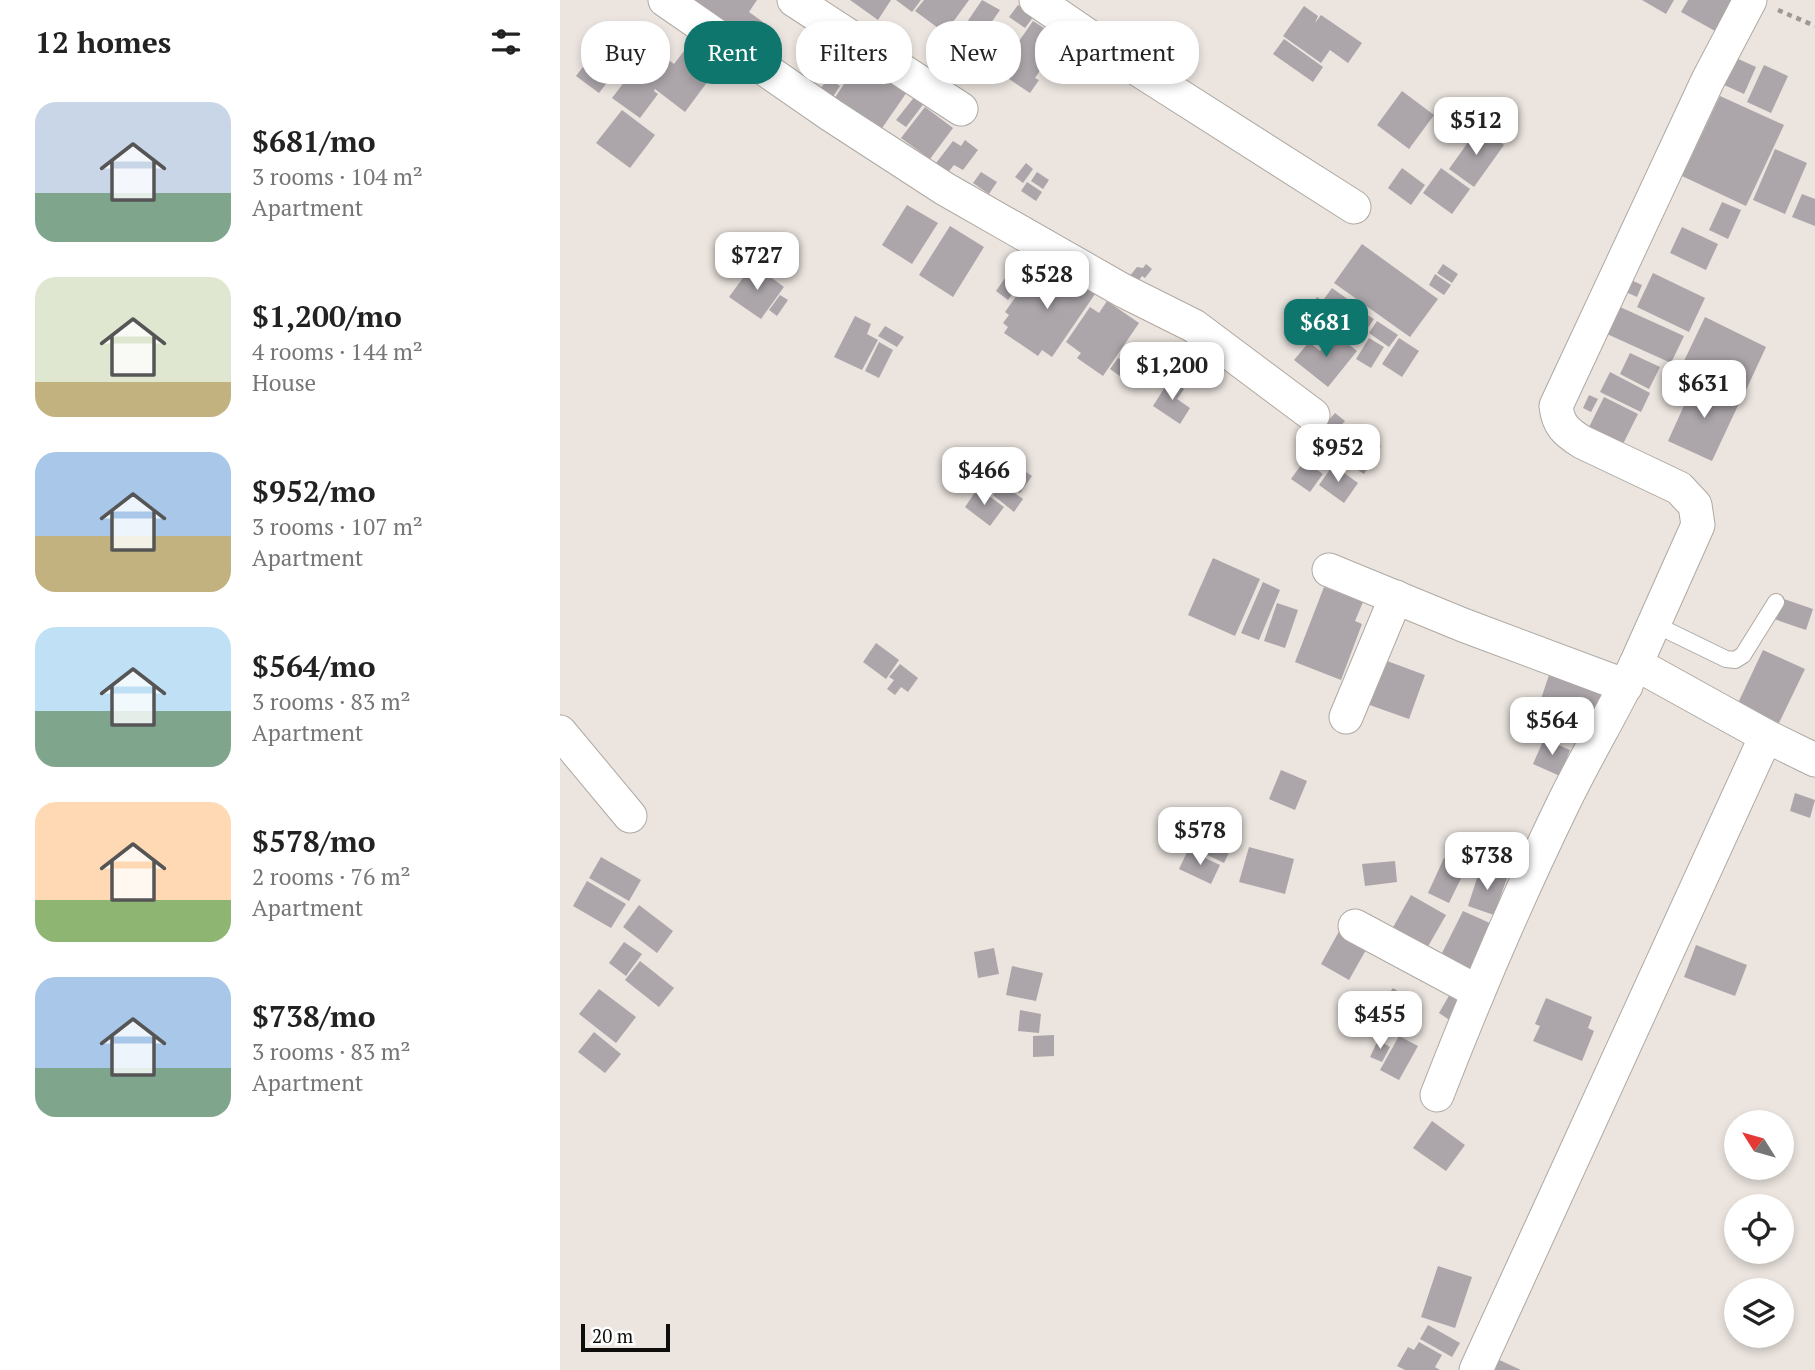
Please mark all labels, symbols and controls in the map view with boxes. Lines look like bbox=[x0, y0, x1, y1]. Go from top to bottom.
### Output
chip: Buy bbox=[581, 21, 670, 84]
chip: Rent bbox=[684, 21, 782, 84]
chip: Filters bbox=[796, 21, 912, 84]
chip: New bbox=[926, 21, 1021, 84]
chip: Apartment bbox=[1035, 21, 1199, 84]
text: 12 homes bbox=[35, 22, 171, 62]
icon: filters bbox=[487, 23, 525, 61]
pin: $512 bbox=[1435, 97, 1517, 157]
text: $512 bbox=[1450, 104, 1502, 135]
text: $681/mo bbox=[252, 121, 376, 161]
icon: home bbox=[91, 130, 175, 214]
text: 3 rooms · 104 m² bbox=[252, 161, 423, 192]
text: Apartment bbox=[252, 192, 363, 223]
pin: $727 bbox=[716, 232, 798, 292]
text: $727 bbox=[731, 239, 783, 270]
pin: $528 bbox=[1006, 252, 1088, 311]
text: $528 bbox=[1021, 258, 1073, 289]
text: $1,200/mo bbox=[252, 296, 402, 336]
pin: $681 bbox=[1285, 300, 1367, 359]
icon: home bbox=[91, 305, 175, 389]
text: $681 bbox=[1300, 306, 1352, 337]
text: 4 rooms · 144 m² bbox=[252, 336, 423, 367]
pin: $1,200 bbox=[1115, 342, 1229, 402]
text: $1,200 bbox=[1136, 349, 1208, 380]
pin: $631 bbox=[1663, 360, 1745, 420]
text: House bbox=[252, 367, 316, 398]
text: $631 bbox=[1678, 367, 1730, 398]
pin: $952 bbox=[1297, 424, 1379, 484]
text: $952 bbox=[1312, 431, 1364, 462]
pin: $466 bbox=[943, 448, 1025, 507]
text: $466 bbox=[958, 454, 1010, 485]
text: $952/mo bbox=[252, 471, 376, 511]
icon: home bbox=[91, 480, 175, 564]
text: 3 rooms · 107 m² bbox=[252, 511, 423, 542]
text: Apartment bbox=[252, 542, 363, 573]
text: $564/mo bbox=[252, 646, 376, 686]
icon: home bbox=[91, 655, 175, 739]
text: 3 rooms · 83 m² bbox=[252, 686, 411, 717]
pin: $564 bbox=[1511, 698, 1593, 757]
text: $564 bbox=[1526, 704, 1578, 735]
text: Apartment bbox=[252, 717, 363, 748]
pin: $578 bbox=[1159, 808, 1241, 867]
text: $578 bbox=[1174, 814, 1226, 845]
text: $578/mo bbox=[252, 821, 376, 861]
icon: home bbox=[91, 830, 175, 914]
pin: $738 bbox=[1446, 832, 1528, 892]
text: $738 bbox=[1461, 839, 1513, 870]
text: 2 rooms · 76 m² bbox=[252, 861, 411, 892]
text: Apartment bbox=[252, 892, 363, 923]
pin: $455 bbox=[1339, 992, 1421, 1051]
text: $738/mo bbox=[252, 996, 376, 1036]
text: $455 bbox=[1354, 998, 1406, 1029]
icon: home bbox=[91, 1005, 175, 1089]
text: 3 rooms · 83 m² bbox=[252, 1036, 411, 1067]
text: Apartment bbox=[252, 1067, 363, 1098]
north arrow bbox=[1724, 1110, 1794, 1180]
map controls bbox=[1724, 1110, 1794, 1348]
button: locate bbox=[1724, 1194, 1794, 1264]
button: layers bbox=[1724, 1278, 1794, 1348]
scale bar bbox=[581, 1321, 670, 1353]
text: 20 m bbox=[592, 1323, 633, 1348]

